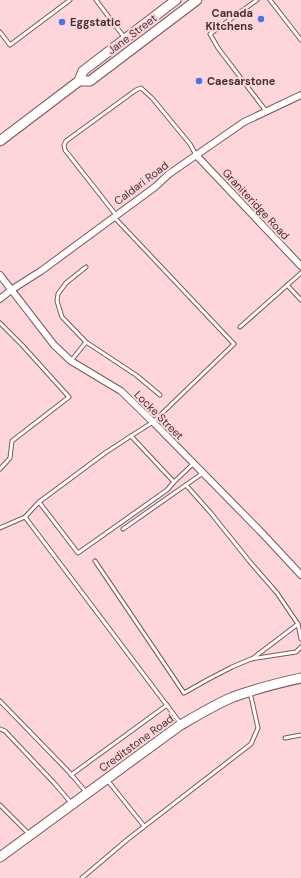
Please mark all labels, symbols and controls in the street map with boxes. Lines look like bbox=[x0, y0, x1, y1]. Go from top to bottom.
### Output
place label: Canada Kitchens bbox=[205, 6, 253, 33]
street label: Jane Street bbox=[105, 11, 159, 57]
marker: Canada Kitchens bbox=[256, 14, 266, 24]
place label: Eggstatic bbox=[70, 15, 121, 29]
marker: Eggstatic bbox=[57, 17, 67, 27]
place label: Caesarstone bbox=[207, 74, 276, 88]
marker: Caesarstone bbox=[194, 76, 204, 86]
street label: Caldari Road bbox=[111, 158, 171, 208]
street label: Graniteridge Road bbox=[219, 166, 293, 243]
street label: Locke Street bbox=[131, 387, 187, 443]
street label: Creditstone Road bbox=[96, 711, 176, 775]

